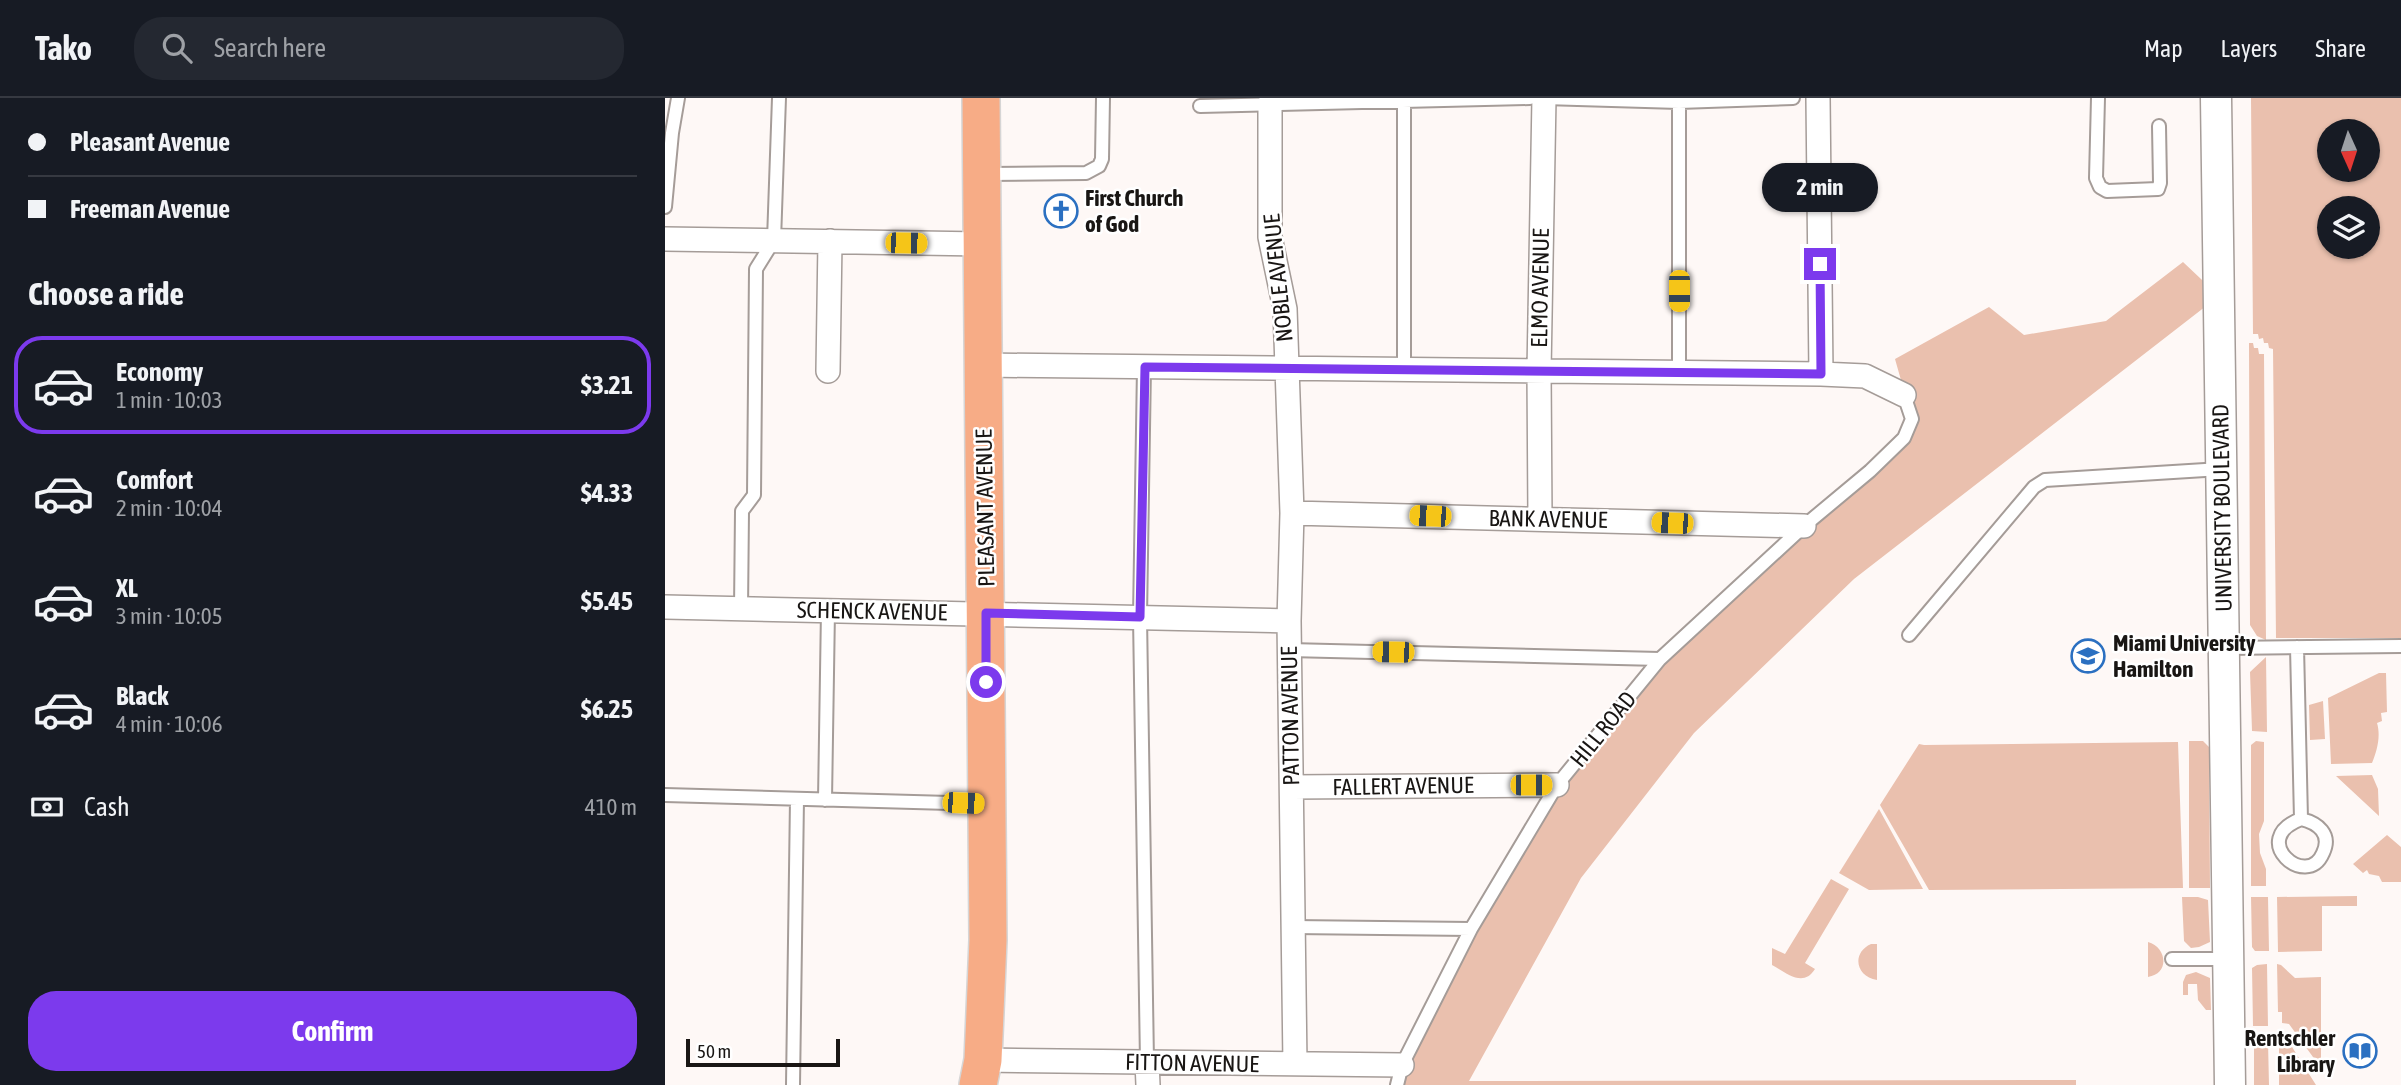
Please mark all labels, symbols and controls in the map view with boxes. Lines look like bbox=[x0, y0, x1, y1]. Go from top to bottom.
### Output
search box bbox=[134, 17, 624, 80]
text: Tako bbox=[35, 29, 92, 67]
icon: search bbox=[158, 29, 196, 67]
text: Search here bbox=[214, 33, 326, 63]
text: Map bbox=[2144, 35, 2183, 62]
text: Layers bbox=[2221, 35, 2277, 62]
text: Share bbox=[2315, 35, 2366, 62]
north arrow bbox=[2317, 119, 2380, 182]
map controls bbox=[2317, 119, 2380, 259]
text: Pleasant Avenue bbox=[70, 127, 230, 157]
callout: 2 min bbox=[1762, 162, 1878, 212]
text: 2 min bbox=[1797, 174, 1843, 200]
place label: First Church of God bbox=[1085, 185, 1183, 237]
church icon: First Church of God bbox=[1042, 192, 1080, 230]
text: Freeman Avenue bbox=[70, 194, 230, 224]
button: layers bbox=[2317, 196, 2380, 259]
street label: NOBLE AVENUE bbox=[1258, 213, 1298, 343]
street label: ELMO AVENUE bbox=[1526, 228, 1554, 348]
car bbox=[885, 232, 928, 254]
route end bbox=[1804, 248, 1836, 280]
car bbox=[1669, 270, 1690, 312]
text: Choose a ride bbox=[28, 275, 184, 312]
icon: car bbox=[32, 354, 95, 417]
text: Economy bbox=[116, 357, 203, 387]
text: $3.21 bbox=[581, 370, 633, 400]
text: 1 min · 10:03 bbox=[116, 387, 222, 413]
street label: UNIVERSITY BOULEVARD bbox=[2207, 404, 2237, 612]
street label: PLEASANT AVENUE bbox=[971, 429, 999, 587]
icon: car bbox=[32, 462, 95, 525]
text: Comfort bbox=[116, 465, 193, 495]
text: $4.33 bbox=[581, 478, 633, 508]
text: 2 min · 10:04 bbox=[116, 495, 222, 521]
car bbox=[1409, 505, 1452, 527]
street label: BANK AVENUE bbox=[1488, 505, 1608, 533]
car bbox=[1651, 512, 1694, 534]
icon: car bbox=[32, 570, 95, 633]
text: XL bbox=[116, 573, 138, 603]
text: $5.45 bbox=[581, 586, 633, 616]
street label: SCHENCK AVENUE bbox=[797, 597, 948, 625]
text: 3 min · 10:05 bbox=[116, 603, 222, 629]
place label: Miami University Hamilton bbox=[2113, 630, 2256, 682]
school or university icon: Miami University Hamilton bbox=[2069, 637, 2107, 675]
car bbox=[1372, 641, 1415, 663]
street label: PATTON AVENUE bbox=[1276, 646, 1304, 786]
route start bbox=[970, 666, 1002, 698]
icon: car bbox=[32, 678, 95, 741]
text: Black bbox=[116, 681, 168, 711]
street label: HILL ROAD bbox=[1565, 686, 1641, 772]
text: $6.25 bbox=[581, 694, 633, 724]
text: 4 min · 10:06 bbox=[116, 711, 222, 737]
street label: FALLERT AVENUE bbox=[1332, 772, 1474, 800]
car bbox=[1511, 775, 1553, 796]
icon: cash bbox=[28, 788, 66, 826]
text: Cash bbox=[84, 792, 130, 822]
car bbox=[942, 792, 985, 814]
text: 410 m bbox=[585, 794, 637, 820]
button: Confirm bbox=[28, 991, 637, 1071]
place label: Rentschler Library bbox=[2244, 1025, 2336, 1077]
library icon: Rentschler Library bbox=[2341, 1032, 2379, 1070]
scale bar bbox=[686, 1036, 840, 1068]
text: 50 m bbox=[697, 1040, 731, 1062]
street label: FITTON AVENUE bbox=[1125, 1049, 1259, 1077]

